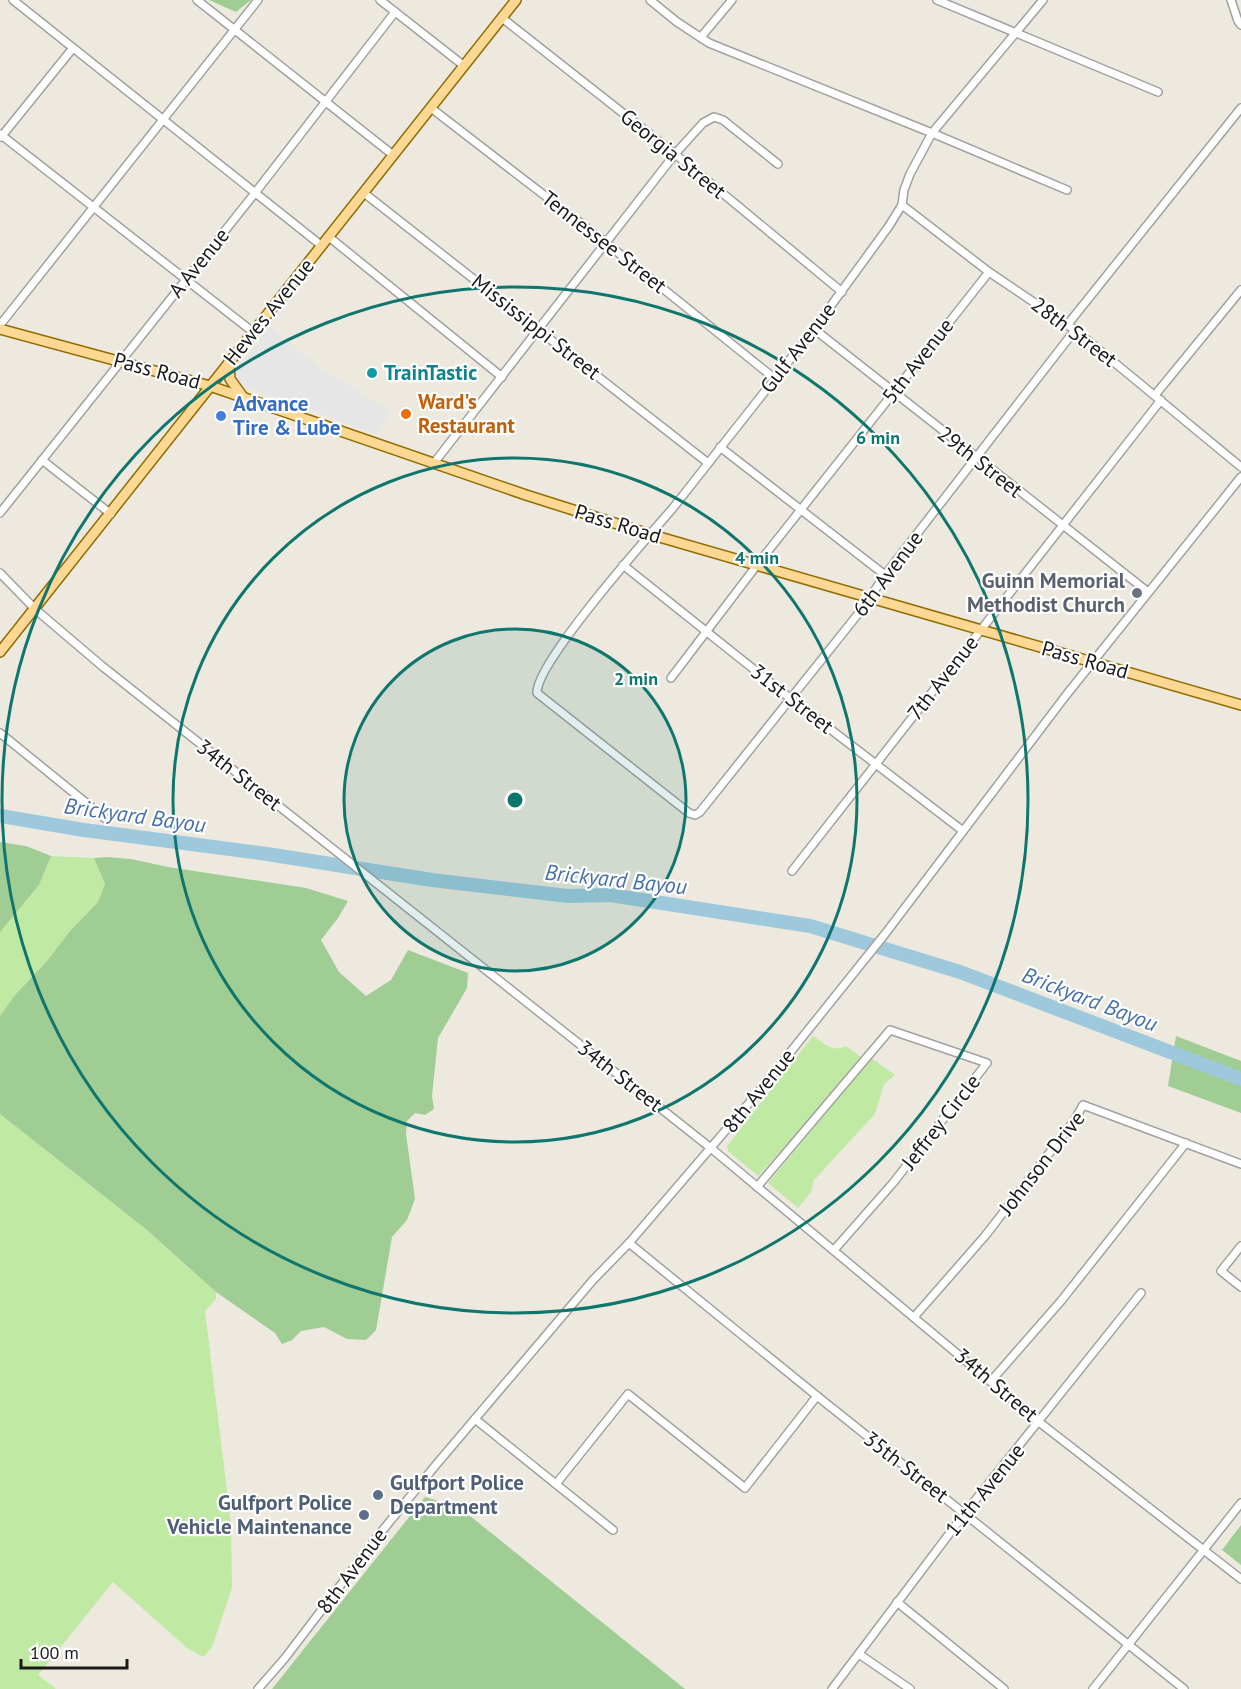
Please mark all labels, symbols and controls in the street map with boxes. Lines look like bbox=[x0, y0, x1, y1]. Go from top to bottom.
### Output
street label: Georgia Street bbox=[615, 103, 732, 204]
street label: Tennessee Street bbox=[536, 184, 672, 299]
street label: A Avenue bbox=[162, 222, 235, 303]
street label: Hewes Avenue bbox=[217, 253, 320, 371]
street label: Mississippi Street bbox=[466, 268, 606, 385]
street label: 28th Street bbox=[1026, 291, 1123, 373]
street label: Gulf Avenue bbox=[754, 297, 841, 398]
street label: 5th Avenue bbox=[876, 313, 959, 409]
street label: Pass Road bbox=[111, 346, 204, 395]
place label: TrainTastic bbox=[384, 359, 477, 386]
marker: TrainTastic bbox=[365, 366, 379, 380]
place label: Ward's Restaurant bbox=[418, 388, 515, 439]
place label: Advance Tire & Lube bbox=[233, 390, 340, 441]
marker: Ward's Restaurant bbox=[399, 407, 413, 421]
marker: Advance Tire & Lube bbox=[214, 409, 228, 423]
street label: 29th Street bbox=[932, 420, 1028, 503]
text: 6 min bbox=[856, 426, 900, 449]
street label: Pass Road bbox=[572, 498, 665, 549]
street label: 6th Avenue bbox=[847, 525, 929, 622]
text: 4 min bbox=[735, 546, 779, 569]
place label: Guinn Memorial Methodist Church bbox=[967, 567, 1126, 618]
marker: Guinn Memorial Methodist Church bbox=[1130, 586, 1144, 600]
street label: 7th Avenue bbox=[901, 630, 984, 725]
street label: Pass Road bbox=[1039, 634, 1132, 685]
street label: 31st Street bbox=[745, 658, 839, 739]
text: 2 min bbox=[614, 667, 658, 690]
street label: 34th Street bbox=[191, 733, 287, 816]
centre of rings bbox=[505, 790, 525, 810]
water label: Brickyard Bayou bbox=[62, 791, 208, 839]
water label: Brickyard Bayou bbox=[543, 858, 689, 900]
water label: Brickyard Bayou bbox=[1018, 960, 1162, 1038]
street label: 34th Street bbox=[572, 1034, 668, 1117]
street label: 8th Avenue bbox=[716, 1043, 801, 1138]
street label: Jeffrey Circle bbox=[895, 1069, 986, 1175]
street label: Johnson Drive bbox=[992, 1105, 1091, 1221]
street label: 34th Street bbox=[949, 1342, 1044, 1427]
street label: 35th Street bbox=[858, 1425, 954, 1508]
street label: 11th Avenue bbox=[939, 1438, 1030, 1542]
place label: Gulfport Police Department bbox=[390, 1469, 524, 1520]
marker: Gulfport Police Department bbox=[371, 1488, 385, 1502]
place label: Gulfport Police Vehicle Maintenance bbox=[166, 1489, 352, 1540]
marker: Gulfport Police Vehicle Maintenance bbox=[357, 1508, 371, 1522]
street label: 8th Avenue bbox=[311, 1522, 393, 1619]
scale bar bbox=[21, 1632, 128, 1670]
text: 100 m bbox=[30, 1641, 79, 1664]

